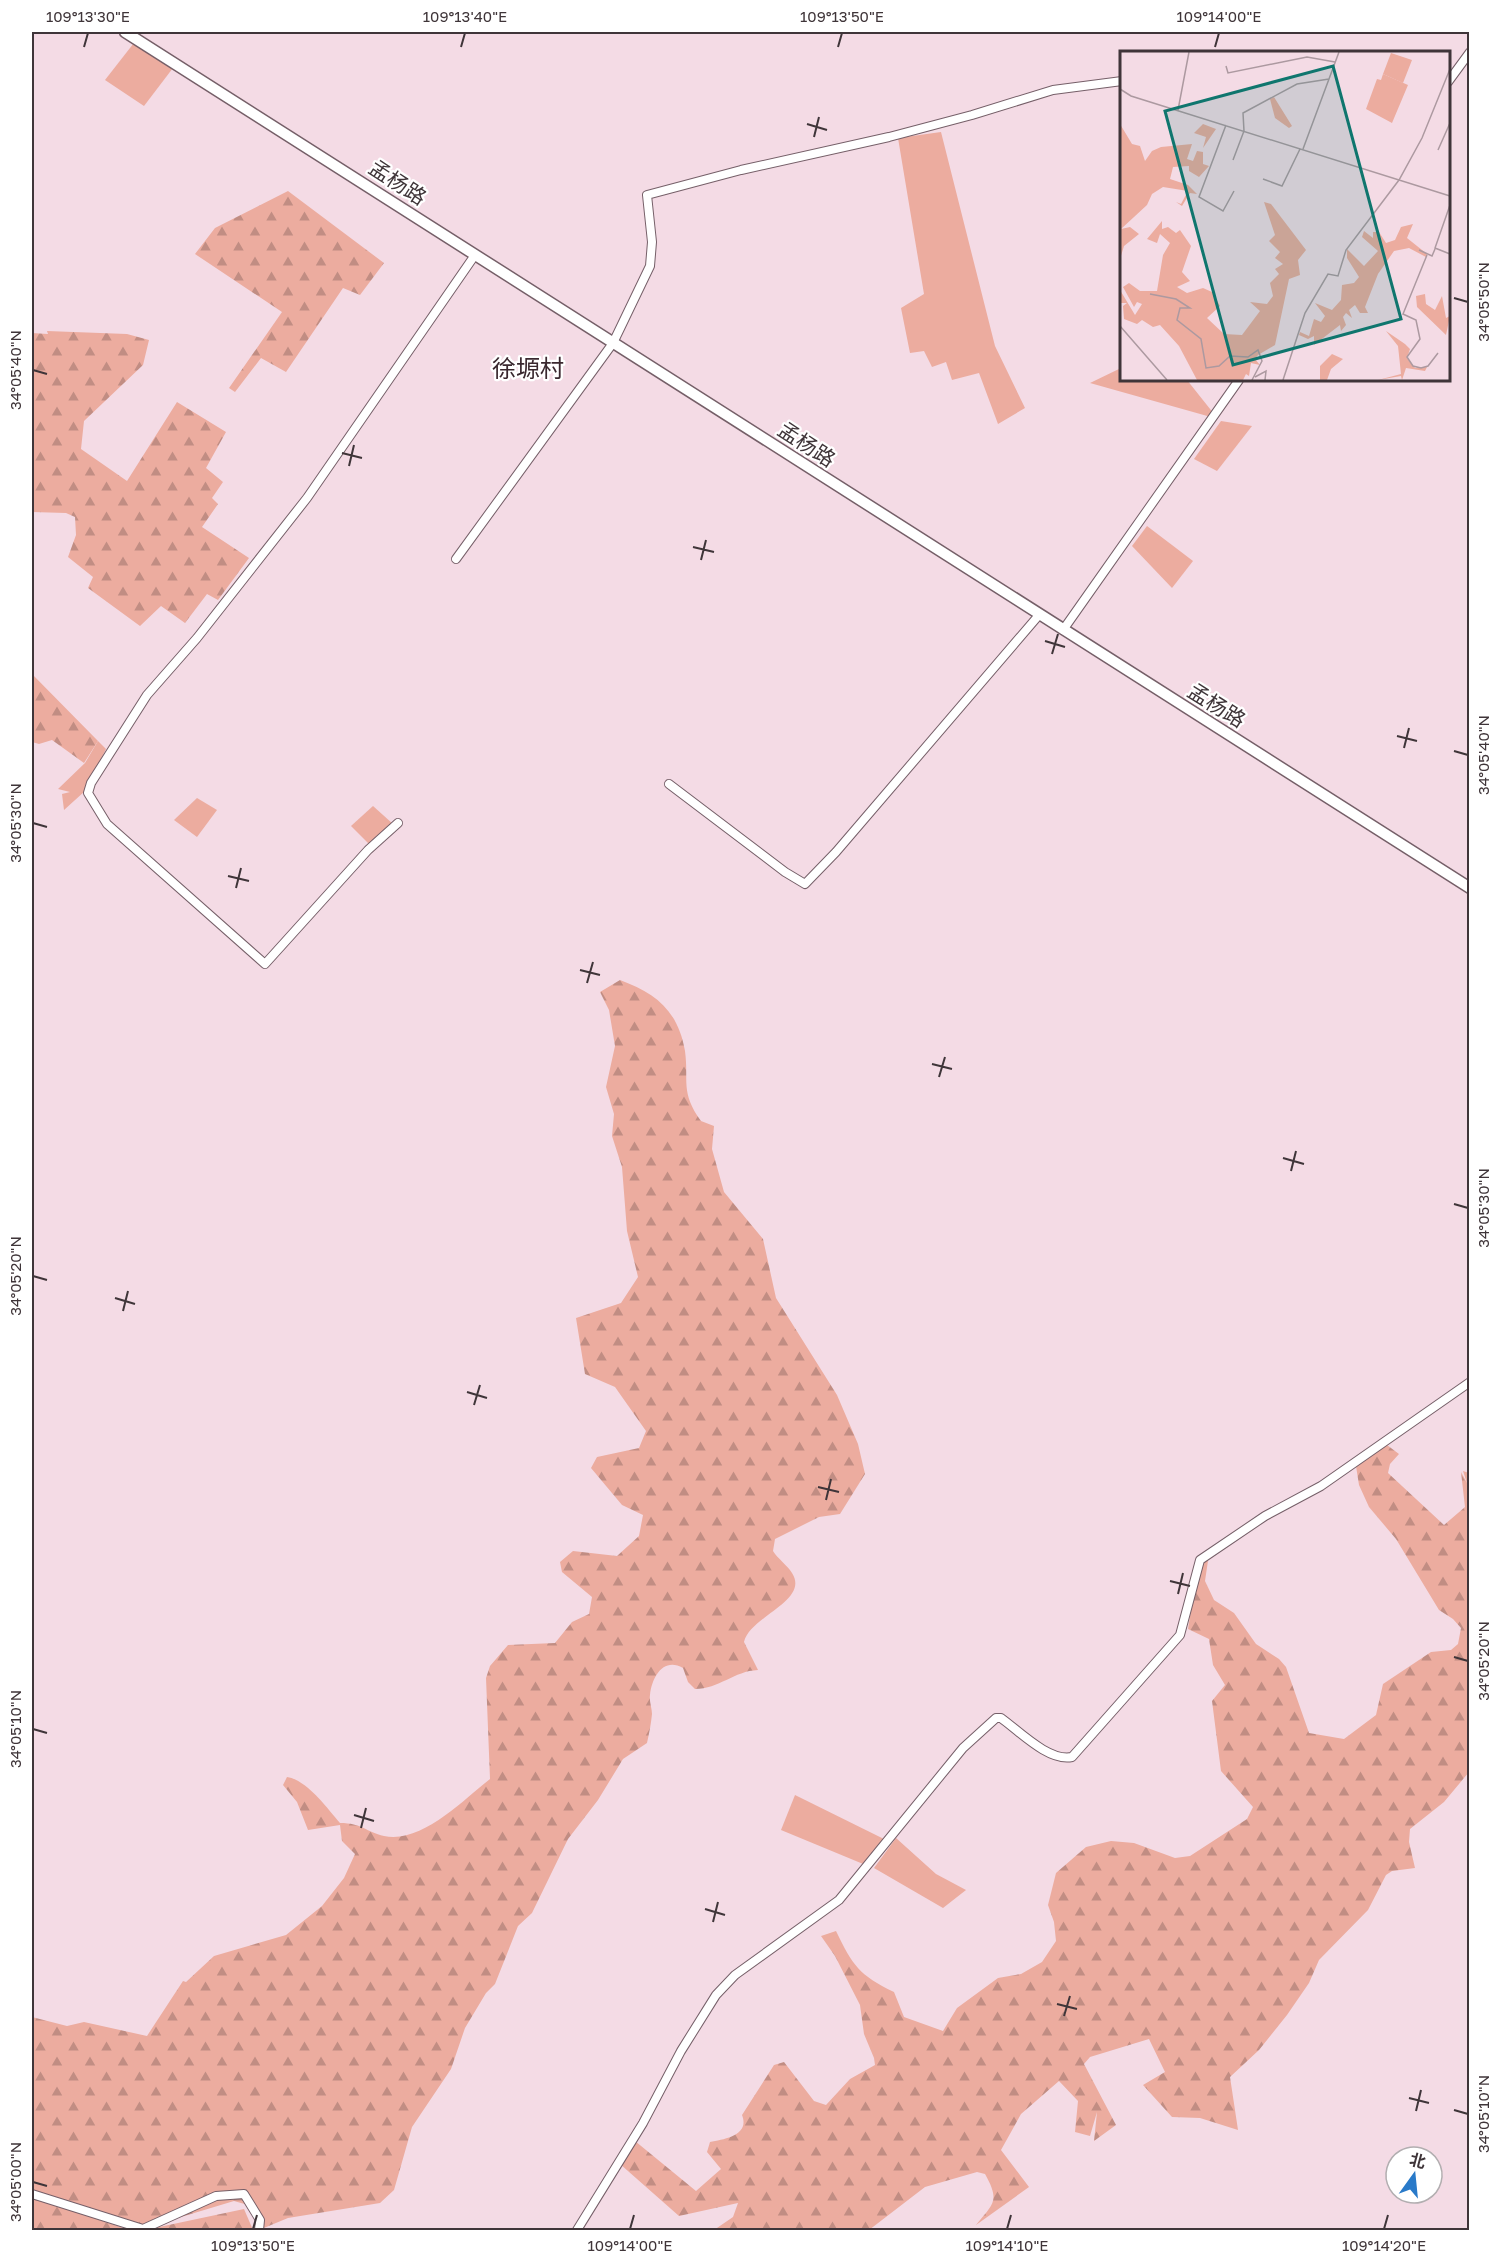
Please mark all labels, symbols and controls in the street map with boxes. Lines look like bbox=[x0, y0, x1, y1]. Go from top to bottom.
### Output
text: 109°13'30"E bbox=[46, 7, 130, 25]
text: 109°13'40"E bbox=[423, 7, 507, 25]
text: 109°13'50"E bbox=[800, 7, 884, 25]
text: 109°14'00"E bbox=[1177, 7, 1261, 25]
inset map bbox=[1120, 51, 1450, 381]
street label: 孟杨路 bbox=[365, 154, 431, 210]
text: 34°05'50"N bbox=[1474, 262, 1492, 342]
text: 34°05'40"N bbox=[6, 330, 24, 410]
district label: 徐塬村 bbox=[492, 353, 564, 382]
street label: 孟杨路 bbox=[774, 416, 840, 472]
street label: 孟杨路 bbox=[1183, 677, 1251, 733]
text: 34°05'40"N bbox=[1474, 715, 1492, 795]
text: 34°05'30"N bbox=[6, 783, 24, 863]
text: 34°05'30"N bbox=[1474, 1168, 1492, 1248]
text: 34°05'20"N bbox=[6, 1236, 24, 1316]
text: 34°05'20"N bbox=[1474, 1621, 1492, 1701]
text: 34°05'10"N bbox=[6, 1690, 24, 1768]
text: 34°05'10"N bbox=[1474, 2075, 1492, 2153]
text: 34°05'00"N bbox=[6, 2142, 24, 2222]
north arrow bbox=[1384, 2145, 1444, 2205]
text: 北 bbox=[1408, 2149, 1428, 2172]
text: 109°13'50"E bbox=[211, 2236, 295, 2254]
text: 109°14'00"E bbox=[588, 2236, 672, 2254]
text: 109°14'10"E bbox=[966, 2236, 1048, 2254]
text: 109°14'20"E bbox=[1342, 2236, 1426, 2254]

